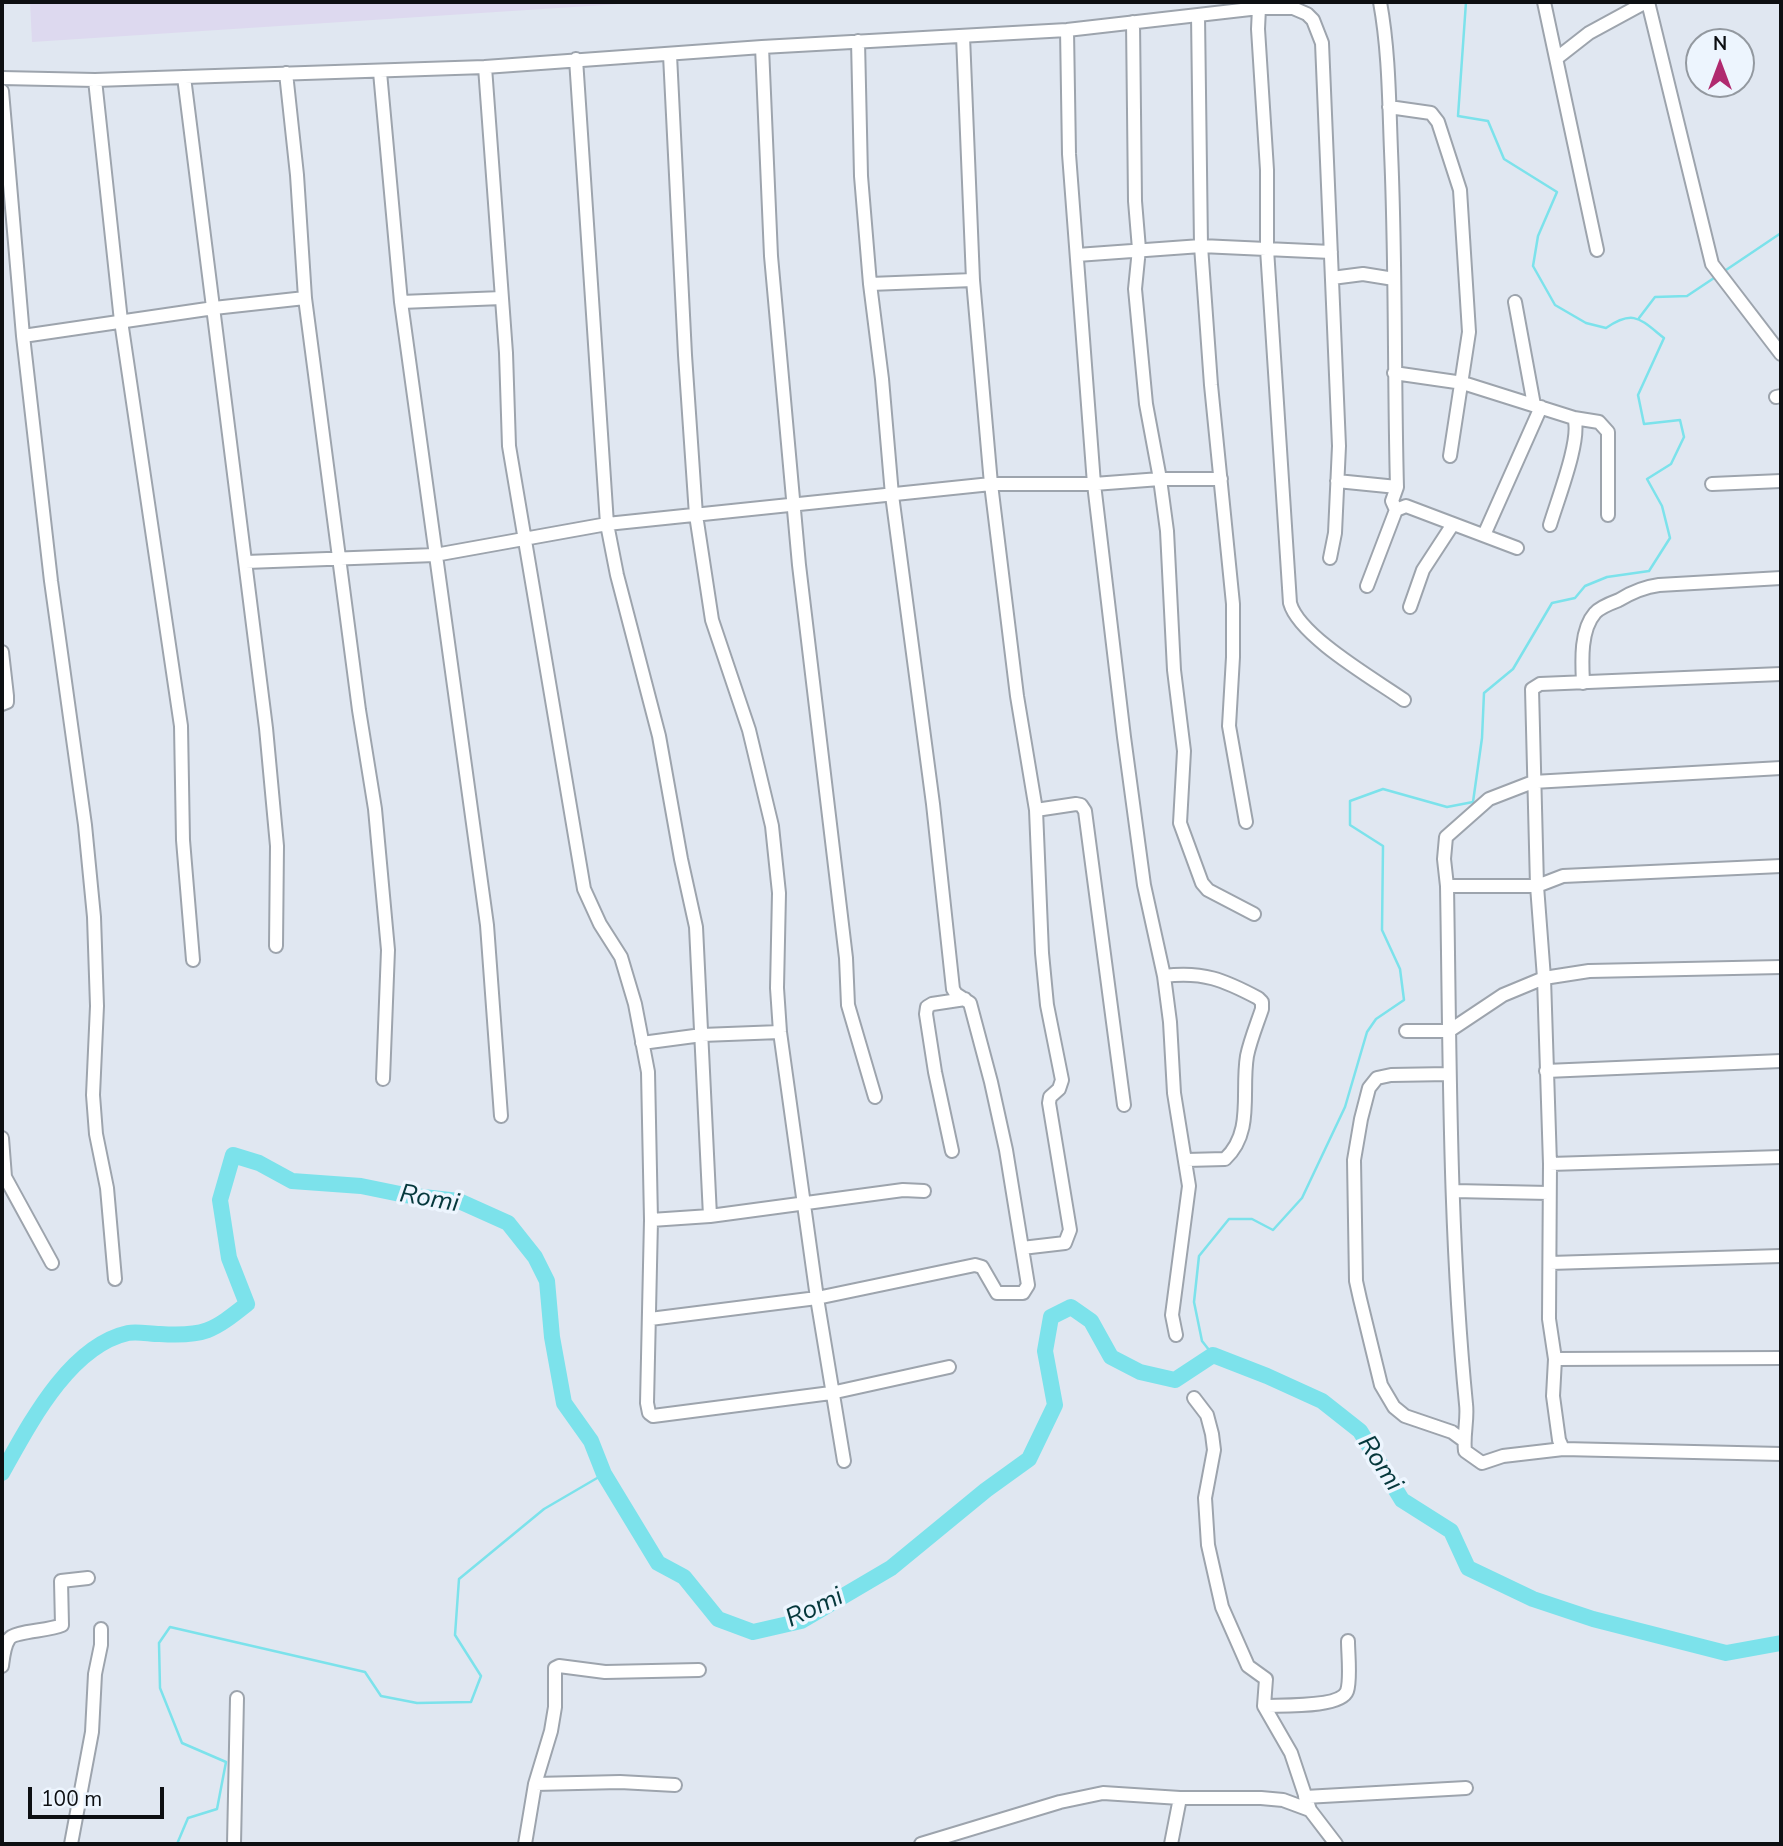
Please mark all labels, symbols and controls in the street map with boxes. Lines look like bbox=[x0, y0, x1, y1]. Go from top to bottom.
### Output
north arrow bbox=[1685, 28, 1755, 98]
text: N bbox=[1713, 31, 1727, 57]
water label: Romi bbox=[397, 1179, 461, 1221]
water label: Romi bbox=[1350, 1430, 1408, 1498]
water label: Romi bbox=[781, 1582, 849, 1636]
scale bar bbox=[32, 1772, 168, 1816]
text: 100 m bbox=[41, 1785, 102, 1813]

